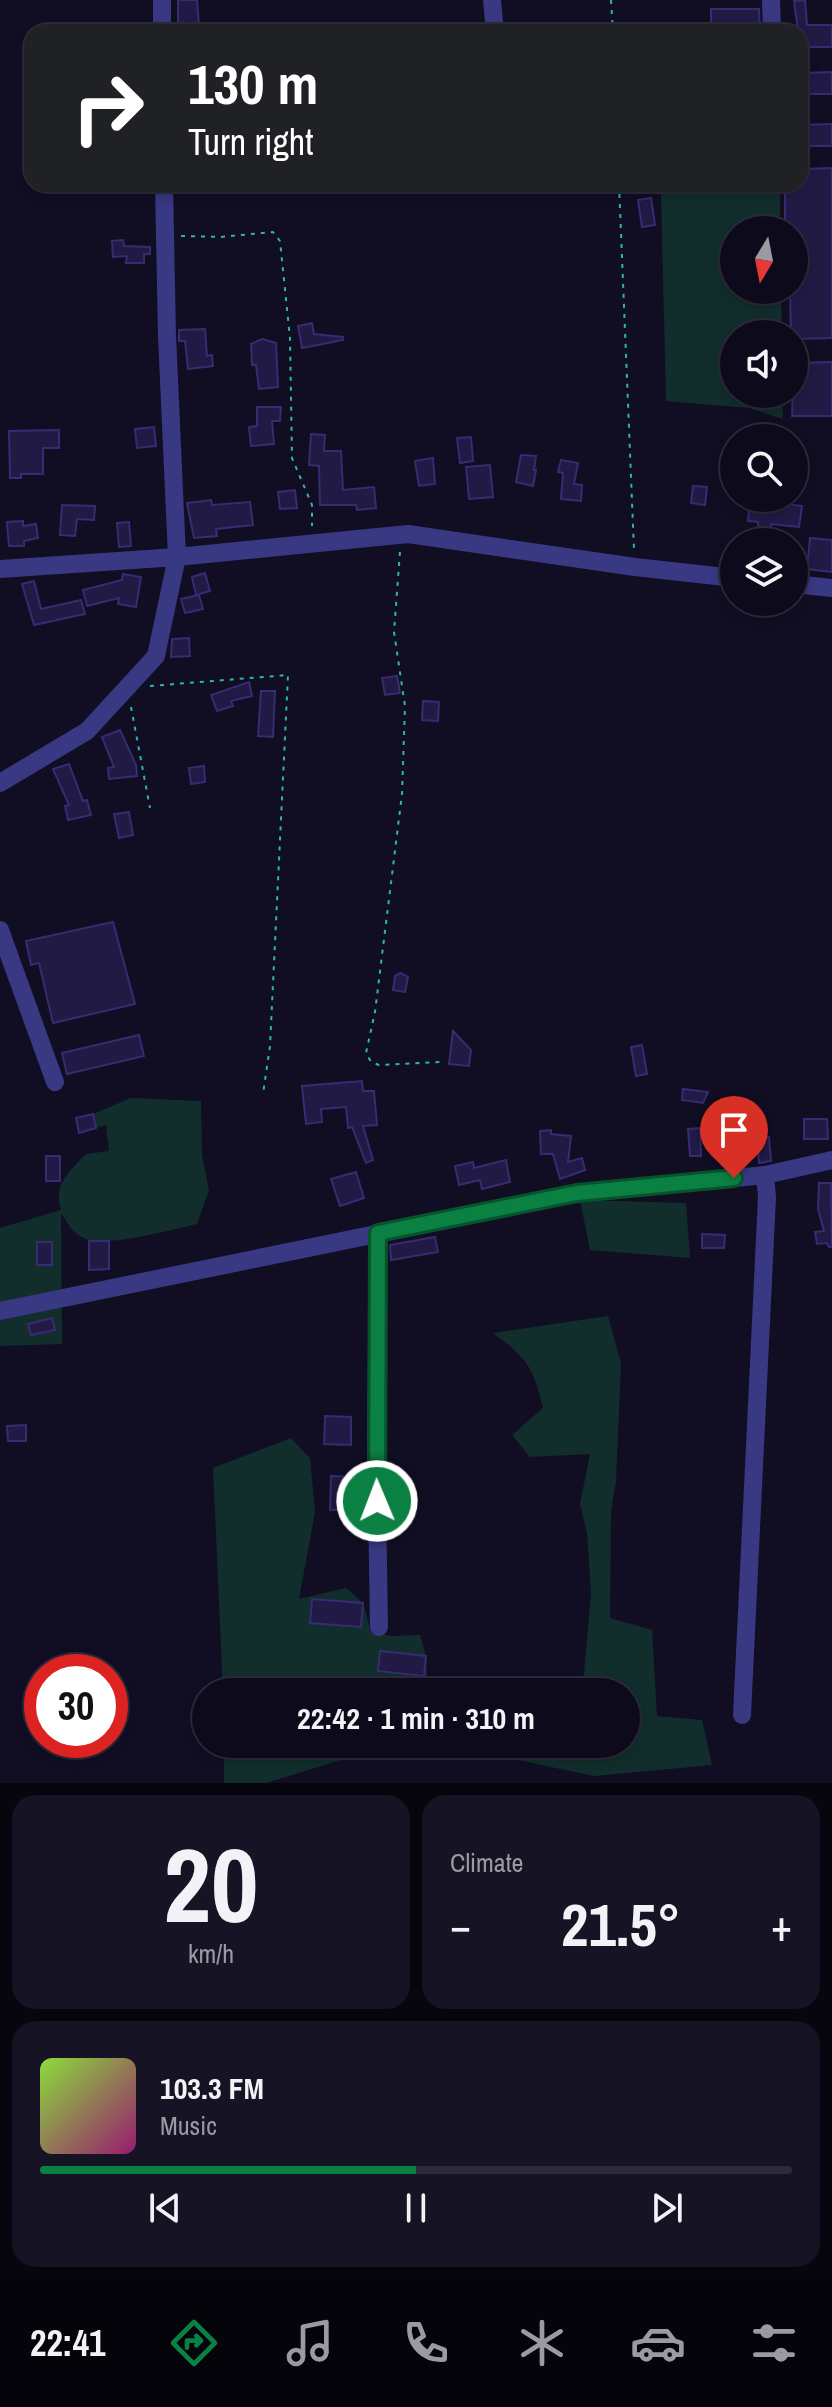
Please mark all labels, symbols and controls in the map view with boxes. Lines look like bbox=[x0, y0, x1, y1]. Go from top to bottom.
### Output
text: 130 m bbox=[188, 46, 318, 121]
icon: right bbox=[56, 56, 160, 160]
text: Turn right bbox=[188, 118, 313, 166]
north arrow bbox=[720, 216, 808, 304]
map controls bbox=[720, 216, 808, 616]
button: sound bbox=[720, 320, 808, 408]
button: search bbox=[720, 424, 808, 512]
button: layers bbox=[720, 528, 808, 616]
pin bbox=[700, 1096, 768, 1178]
icon: arrive bbox=[712, 1108, 756, 1152]
position arrow bbox=[335, 1459, 419, 1543]
speed limit sign: 30 bbox=[24, 1654, 128, 1758]
text: 22:42 · 1 min · 310 m bbox=[297, 1698, 535, 1738]
text: 20 bbox=[164, 1814, 258, 1954]
text: Climate bbox=[450, 1845, 523, 1880]
text: 21.5° bbox=[561, 1884, 681, 1965]
text: − bbox=[450, 1895, 471, 1955]
text: + bbox=[771, 1895, 792, 1955]
text: km/h bbox=[188, 1936, 234, 1971]
text: 103.3 FM bbox=[160, 2068, 264, 2108]
text: Music bbox=[160, 2108, 217, 2143]
icon: previous bbox=[143, 2186, 187, 2230]
icon: pause bbox=[394, 2186, 438, 2230]
icon: next bbox=[645, 2186, 689, 2230]
icon: directions bbox=[166, 2315, 222, 2371]
icon: music bbox=[282, 2315, 338, 2371]
icon: phone bbox=[398, 2315, 454, 2371]
icon: climate bbox=[514, 2315, 570, 2371]
icon: car bbox=[630, 2315, 686, 2371]
icon: filters bbox=[746, 2315, 802, 2371]
text: 22:41 bbox=[30, 2319, 106, 2367]

